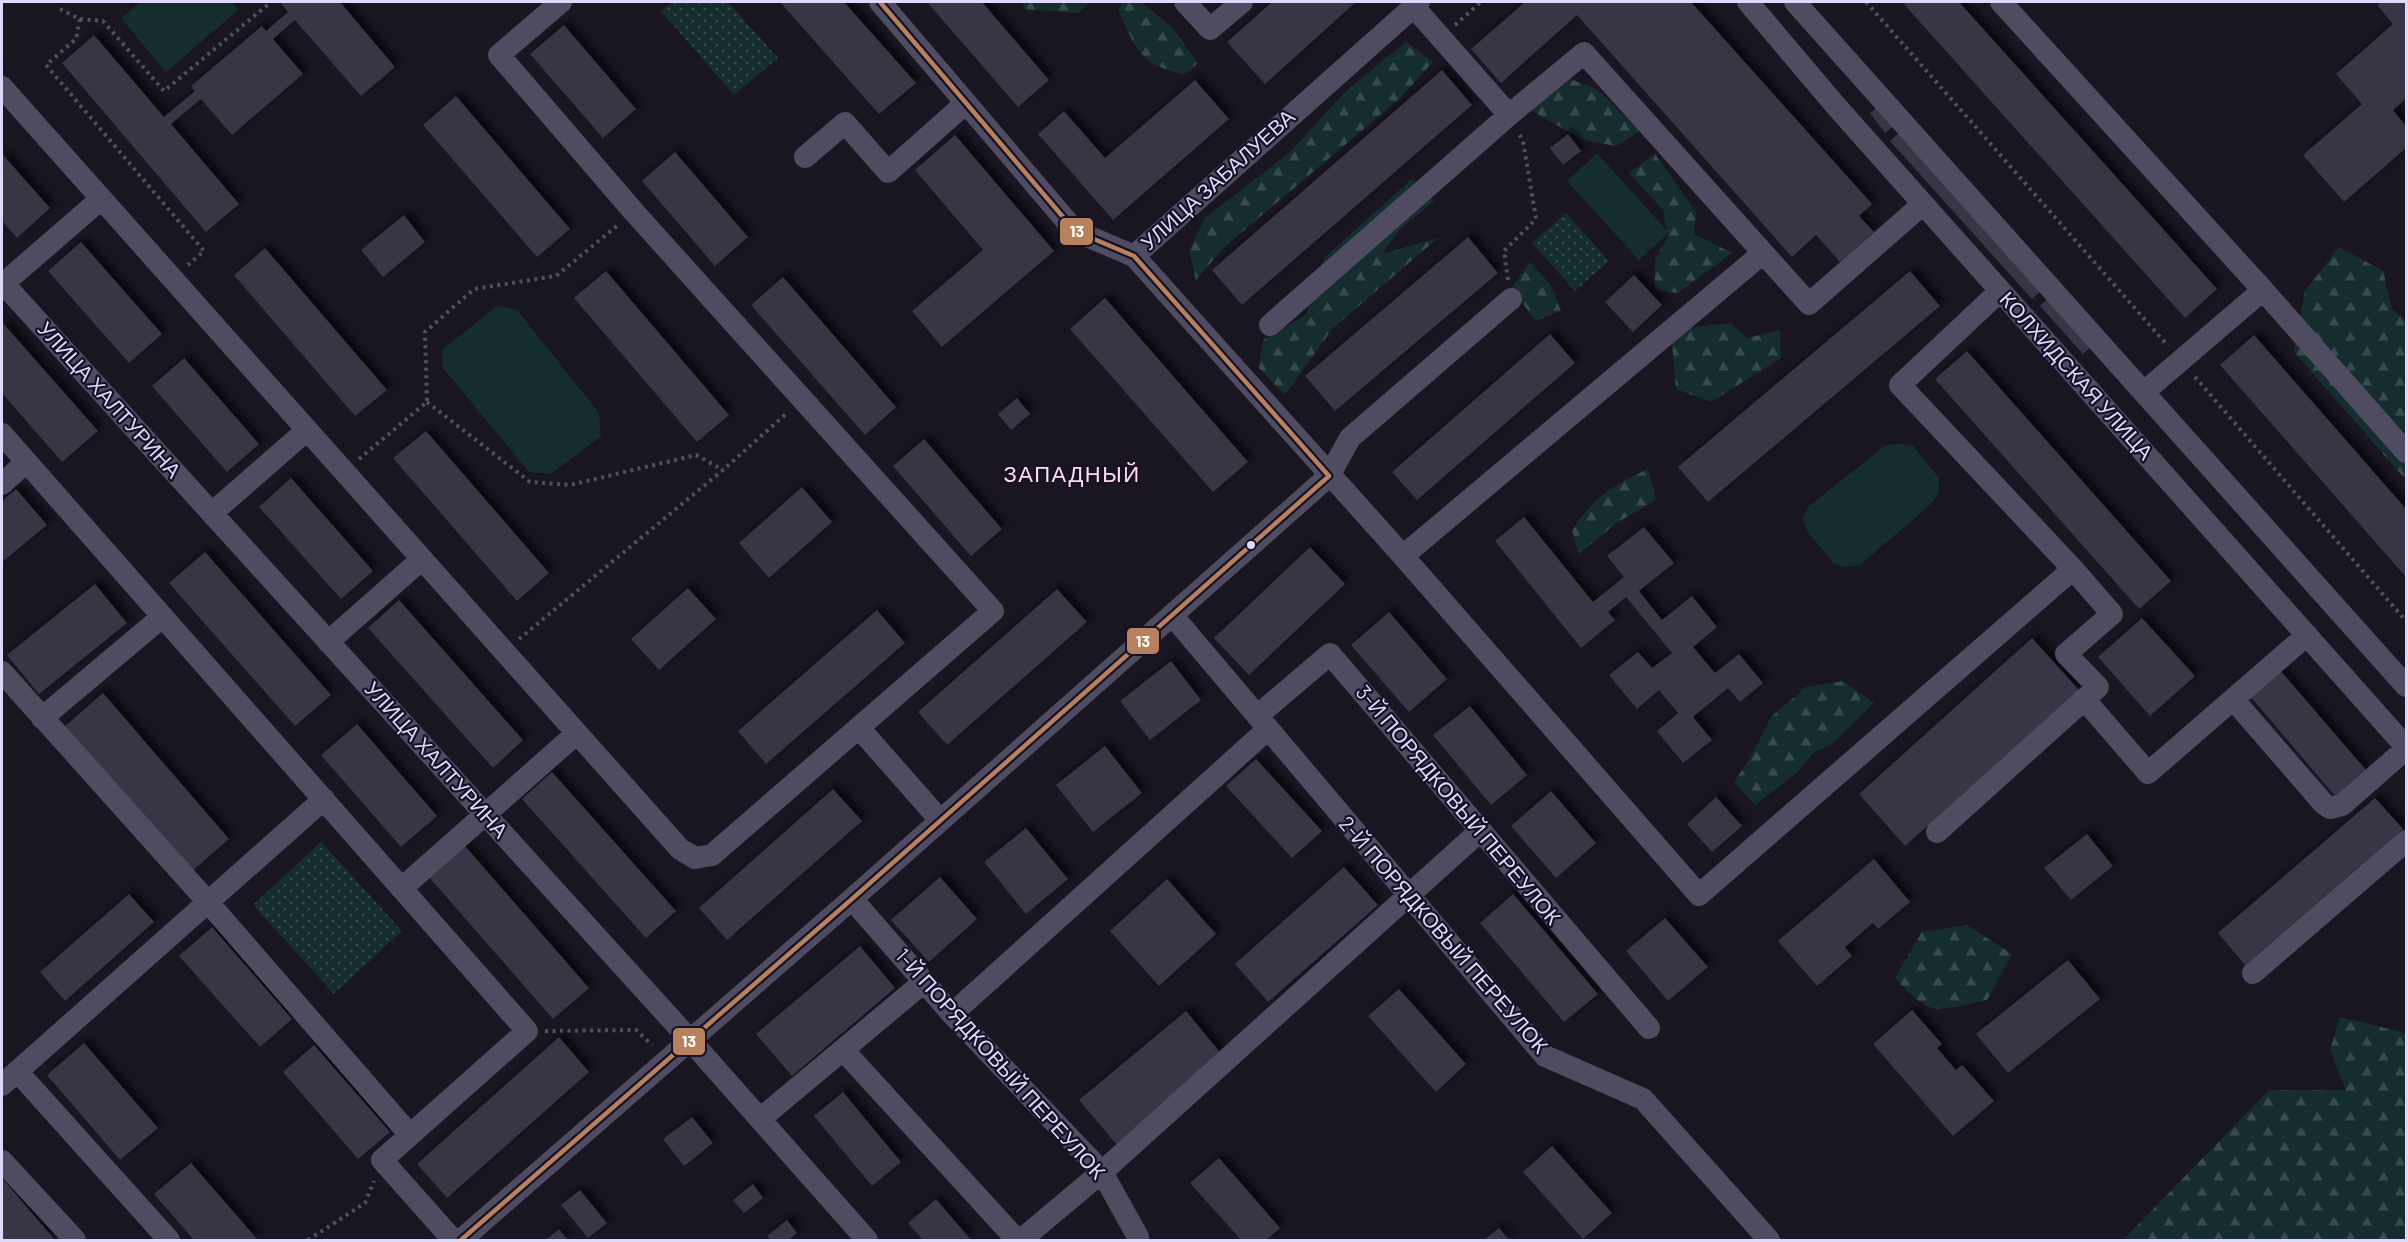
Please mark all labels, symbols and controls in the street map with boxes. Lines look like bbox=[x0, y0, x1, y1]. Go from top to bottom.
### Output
street label: УЛИЦА ЗАБАЛУЕВА bbox=[1135, 103, 1299, 254]
line badge: 13 bbox=[1059, 217, 1094, 246]
text: 13 bbox=[1070, 221, 1084, 240]
street label: КОЛХИДСКАЯ УЛИЦА bbox=[1995, 286, 2159, 464]
street label: УЛИЦА ХАЛТУРИНА bbox=[33, 316, 187, 482]
district label: ЗАПАДНЫЙ bbox=[1003, 460, 1141, 487]
unlabelled marker bbox=[1245, 539, 1257, 551]
line badge: 13 bbox=[1126, 627, 1160, 655]
text: 13 bbox=[1136, 631, 1150, 650]
street label: УЛИЦА ХАЛТУРИНА bbox=[360, 676, 514, 842]
street label: 3-Й ПОРЯДКОВЫЙ ПЕРЕУЛОК bbox=[1352, 679, 1567, 930]
street label: 2-Й ПОРЯДКОВЫЙ ПЕРЕУЛОК bbox=[1334, 811, 1554, 1058]
street label: 1-Й ПОРЯДКОВЫЙ ПЕРЕУЛОК bbox=[891, 943, 1112, 1184]
line badge: 13 bbox=[672, 1027, 706, 1056]
text: 13 bbox=[682, 1031, 696, 1050]

